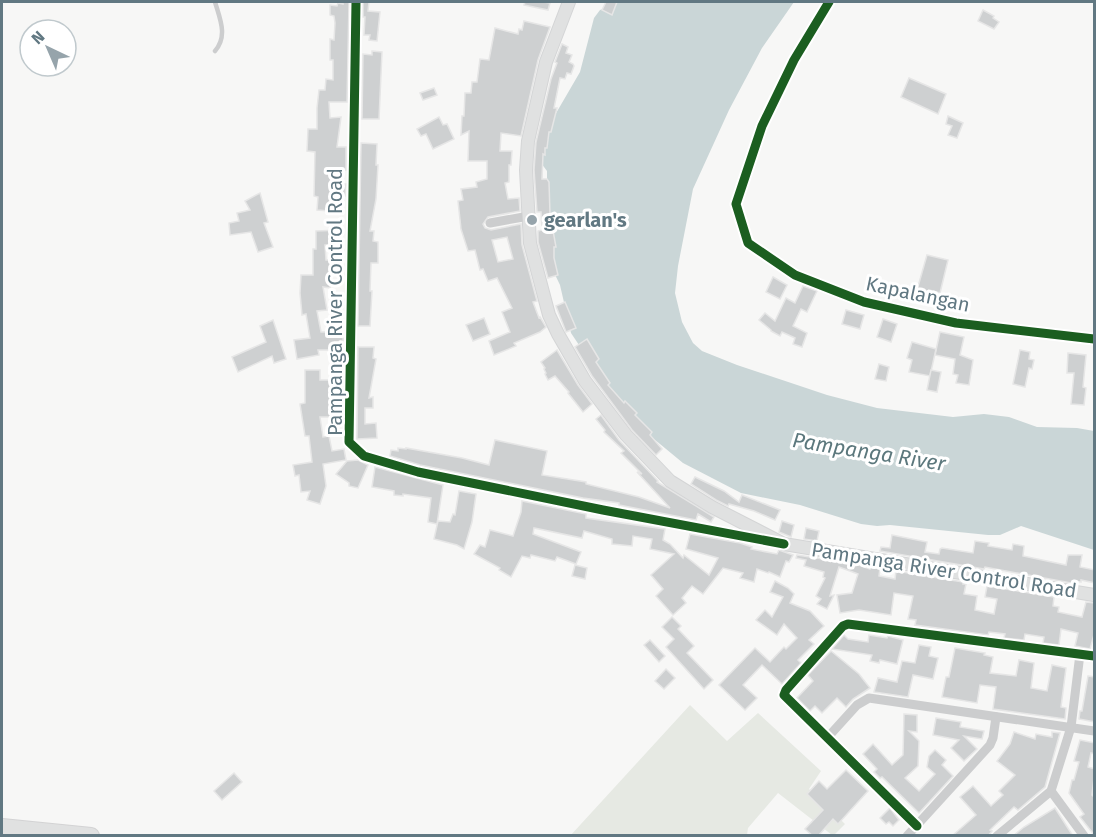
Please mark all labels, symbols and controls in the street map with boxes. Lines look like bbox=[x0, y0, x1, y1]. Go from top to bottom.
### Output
north arrow bbox=[18, 18, 78, 78]
text: N bbox=[28, 27, 48, 48]
street label: Pampanga River Control Road bbox=[323, 168, 347, 436]
place label: gearlan's bbox=[544, 208, 627, 232]
marker: gearlan's bbox=[525, 213, 539, 227]
street label: Kapalangan bbox=[864, 271, 972, 317]
water label: Pampanga River bbox=[791, 427, 948, 477]
street label: Pampanga River Control Road bbox=[810, 537, 1078, 603]

